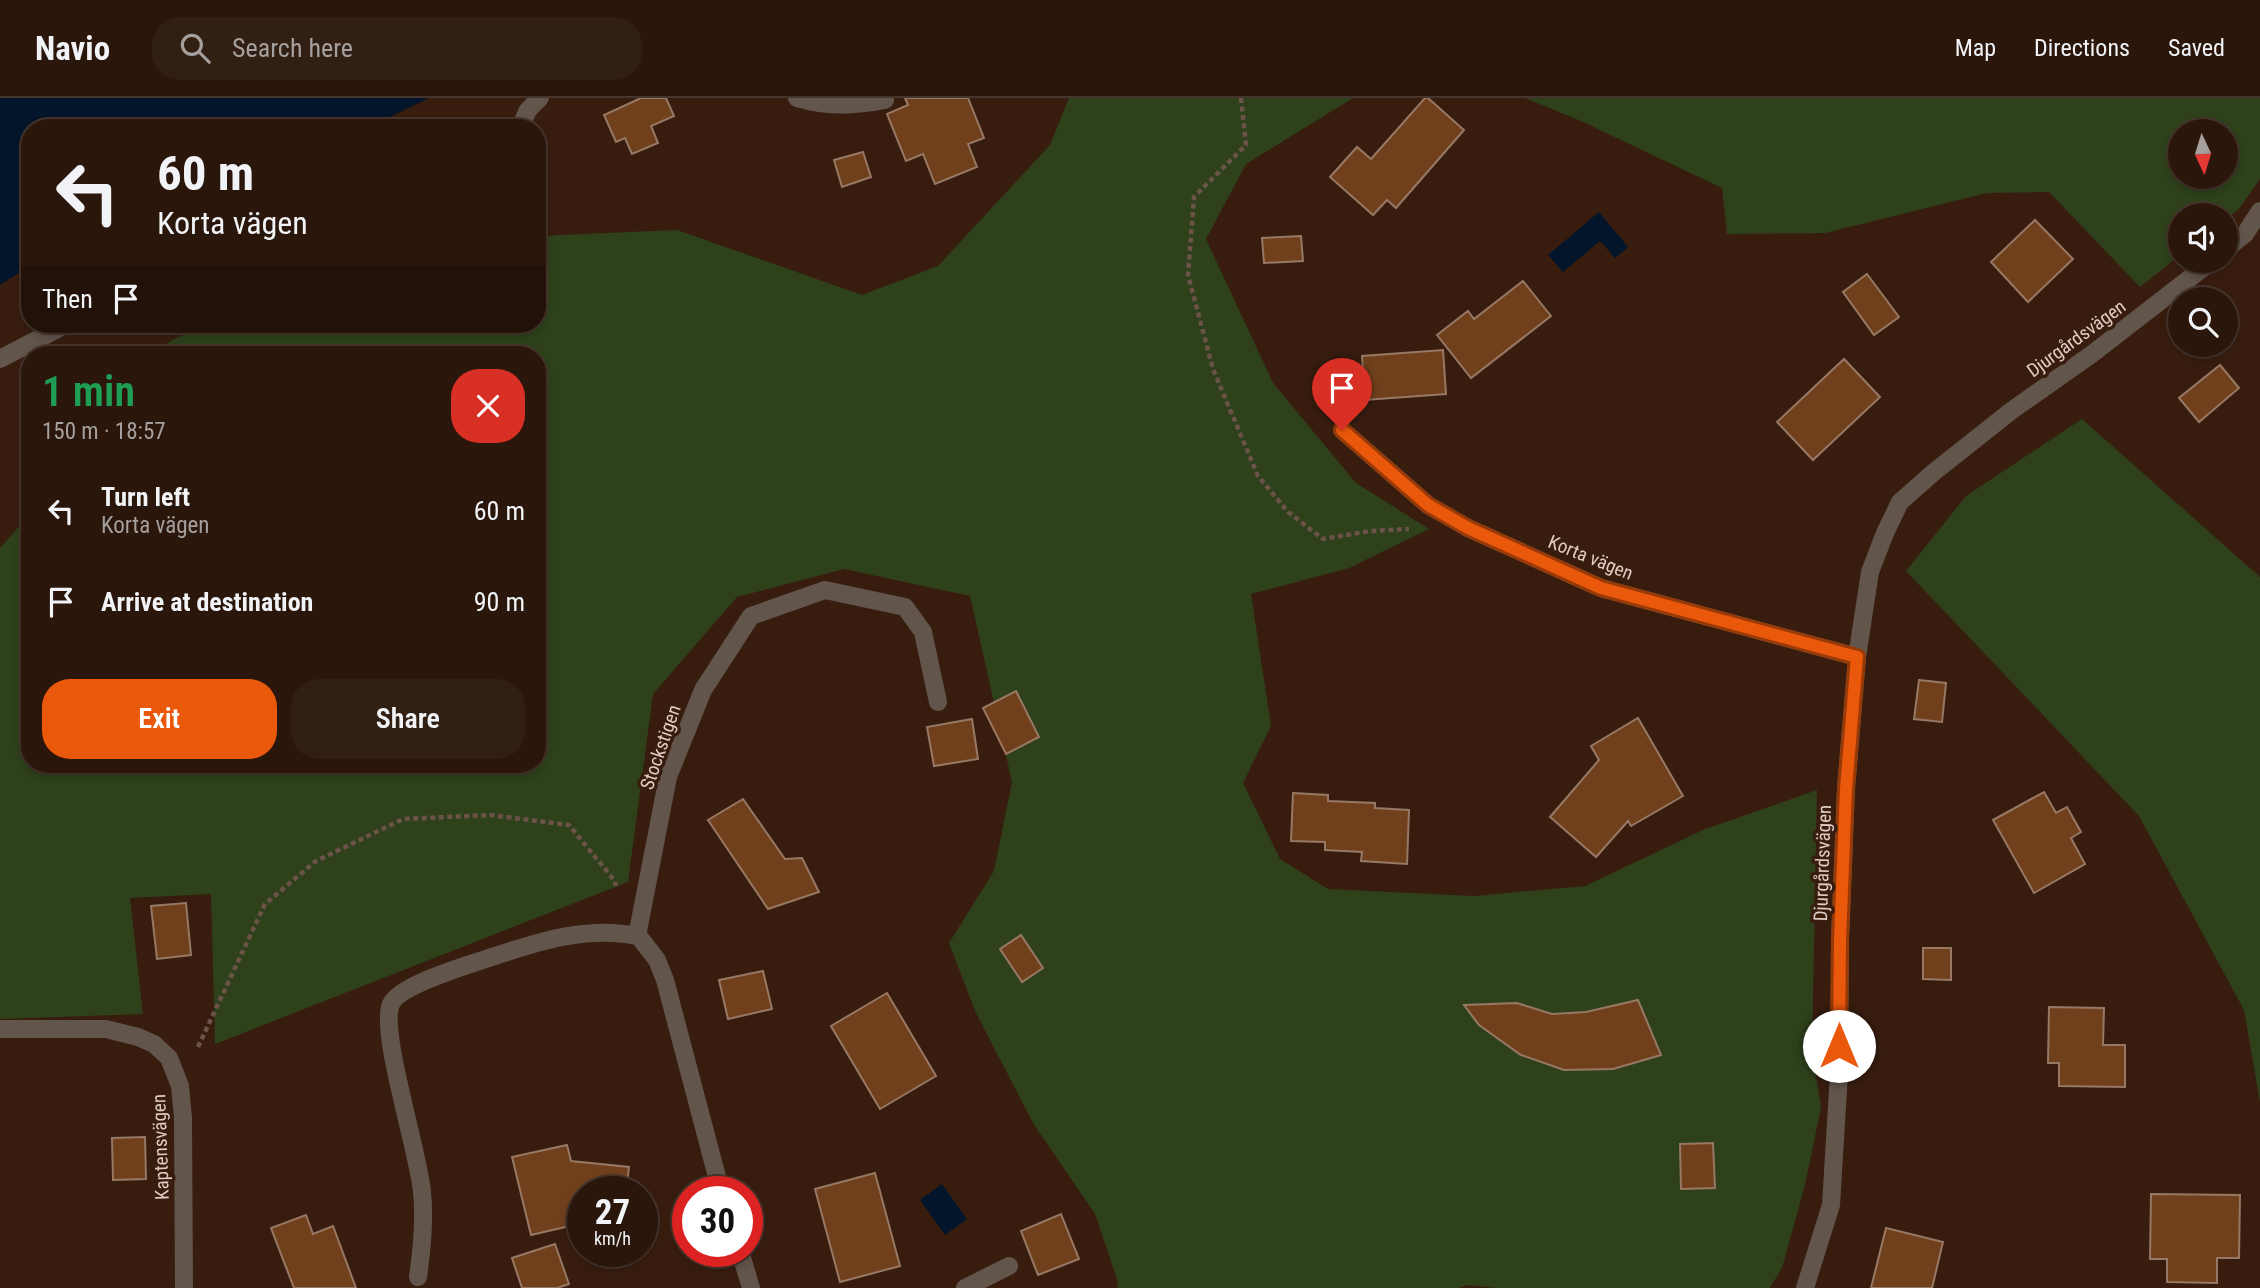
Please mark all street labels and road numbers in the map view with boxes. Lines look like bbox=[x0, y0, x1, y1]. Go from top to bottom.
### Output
street label: Djurgårdsvägen bbox=[2022, 295, 2130, 382]
street label: Korta vägen bbox=[1545, 530, 1637, 585]
street label: Stockstigen bbox=[635, 702, 686, 793]
street label: Djurgårdsvägen bbox=[1809, 804, 1836, 922]
street label: Kaptensvägen bbox=[147, 1094, 174, 1200]

